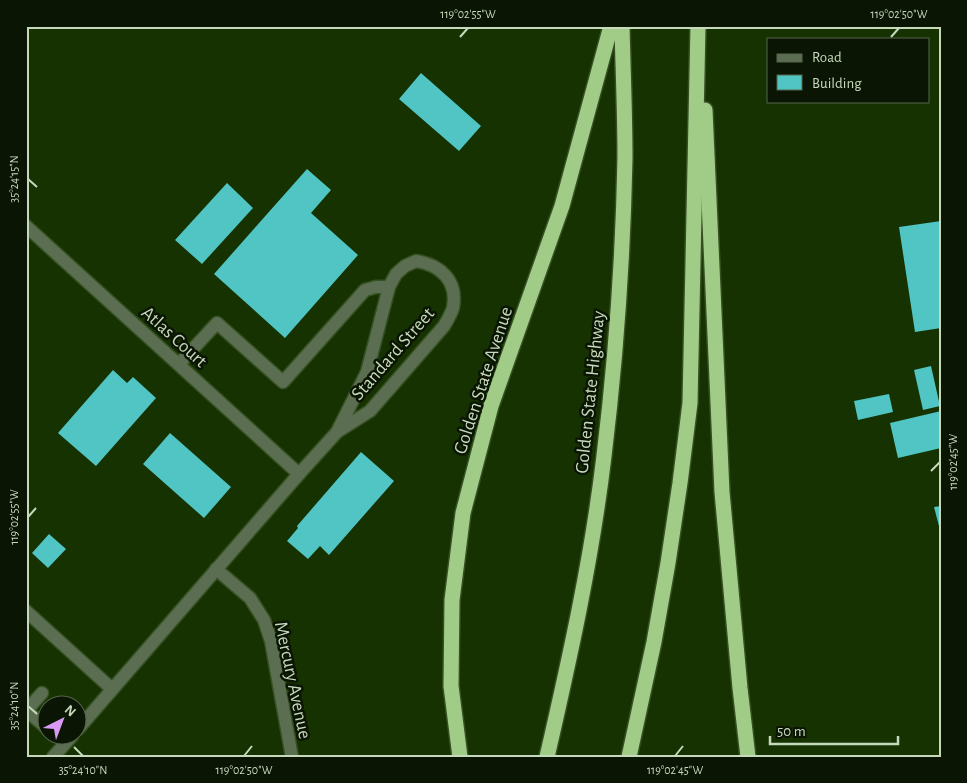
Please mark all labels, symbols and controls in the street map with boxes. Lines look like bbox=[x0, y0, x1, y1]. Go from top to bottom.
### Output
text: 119°02'55"W bbox=[440, 8, 496, 20]
text: 119°02'50"W bbox=[871, 8, 928, 20]
legend bbox=[767, 38, 930, 102]
text: Road bbox=[812, 50, 842, 65]
text: Building bbox=[812, 76, 862, 91]
text: 35°24'15"N bbox=[8, 155, 20, 203]
street label: Atlas Court bbox=[138, 303, 210, 371]
street label: Standard Street bbox=[348, 304, 438, 404]
street label: Golden State Avenue bbox=[451, 305, 516, 456]
street label: Golden State Highway bbox=[572, 310, 608, 474]
text: 119°02'45"W bbox=[947, 434, 959, 490]
text: 119°02'55"W bbox=[8, 489, 20, 545]
street label: Mercury Avenue bbox=[271, 620, 314, 741]
text: 35°24'10"N bbox=[8, 682, 20, 730]
north arrow bbox=[38, 696, 88, 746]
text: N bbox=[62, 703, 78, 720]
scale bar bbox=[770, 713, 897, 745]
text: 50 m bbox=[777, 724, 806, 739]
text: 35°24'10"N bbox=[59, 764, 107, 776]
text: 119°02'50"W bbox=[216, 764, 273, 776]
text: 119°02'45"W bbox=[647, 764, 703, 776]

